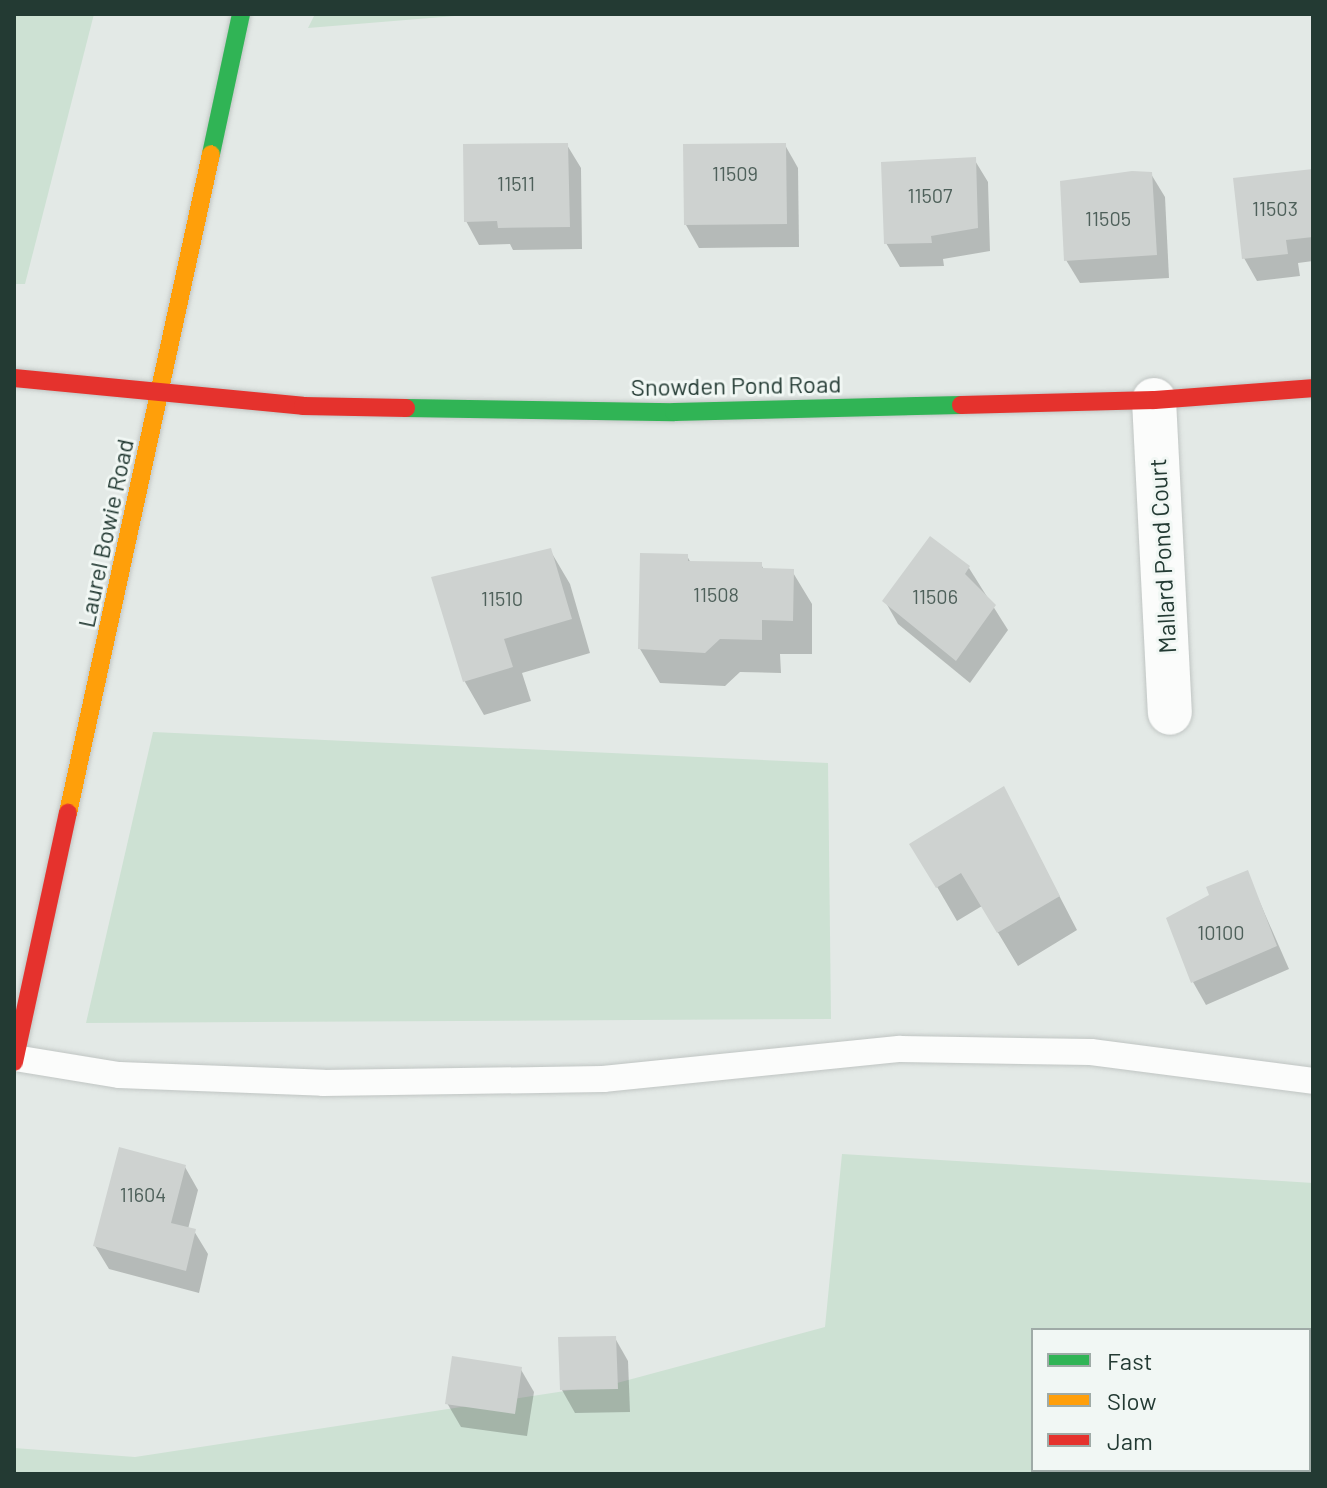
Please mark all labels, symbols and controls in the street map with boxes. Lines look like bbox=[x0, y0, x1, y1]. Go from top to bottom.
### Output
house number: 11509 bbox=[712, 161, 758, 185]
house number: 11511 bbox=[497, 171, 535, 195]
house number: 11507 bbox=[907, 183, 953, 207]
house number: 11503 bbox=[1252, 196, 1298, 220]
house number: 11505 bbox=[1085, 206, 1131, 230]
street label: Snowden Pond Road bbox=[631, 369, 841, 401]
street label: Laurel Bowie Road bbox=[71, 436, 139, 630]
street label: Mallard Pond Court bbox=[1143, 458, 1181, 654]
house number: 11508 bbox=[693, 582, 739, 606]
house number: 11506 bbox=[912, 584, 958, 608]
house number: 11510 bbox=[481, 586, 523, 610]
house number: 10100 bbox=[1197, 920, 1245, 944]
house number: 11604 bbox=[120, 1182, 166, 1206]
legend bbox=[1031, 1328, 1311, 1472]
text: Fast bbox=[1107, 1346, 1152, 1375]
text: Slow bbox=[1107, 1386, 1156, 1415]
text: Jam bbox=[1107, 1426, 1153, 1455]

